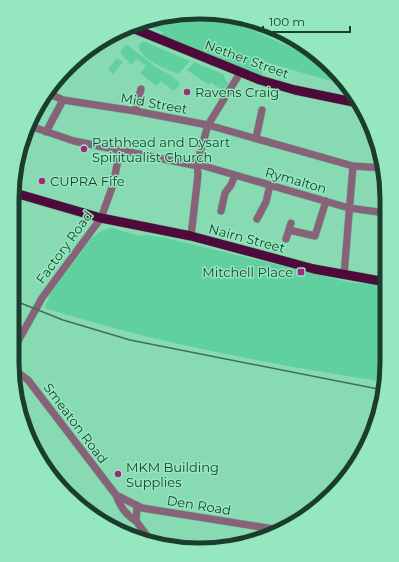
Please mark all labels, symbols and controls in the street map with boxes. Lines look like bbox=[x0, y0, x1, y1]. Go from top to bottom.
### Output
scale bar bbox=[263, 8, 350, 34]
text: 100 m bbox=[269, 14, 305, 29]
street label: Nether Street bbox=[203, 36, 291, 82]
place label: Ravens Craig bbox=[195, 84, 279, 100]
marker: Ravens Craig bbox=[182, 87, 192, 97]
street label: Mid Street bbox=[119, 89, 189, 117]
place label: Pathhead and Dysart Spiritualist Church bbox=[92, 134, 230, 165]
marker: Pathhead and Dysart Spiritualist Church bbox=[79, 144, 89, 154]
street label: Rymalton bbox=[263, 164, 329, 196]
place label: CUPRA Fife bbox=[50, 173, 125, 189]
marker: CUPRA Fife bbox=[37, 176, 47, 186]
street label: Factory Road bbox=[32, 208, 96, 286]
street label: Nairn Street bbox=[207, 220, 287, 256]
place label: Mitchell Place bbox=[202, 264, 293, 280]
marker: Mitchell Place bbox=[296, 267, 306, 277]
street label: Smeaton Road bbox=[41, 380, 111, 466]
place label: MKM Building Supplies bbox=[126, 459, 219, 490]
marker: MKM Building Supplies bbox=[113, 469, 123, 479]
street label: Den Road bbox=[166, 492, 232, 518]

